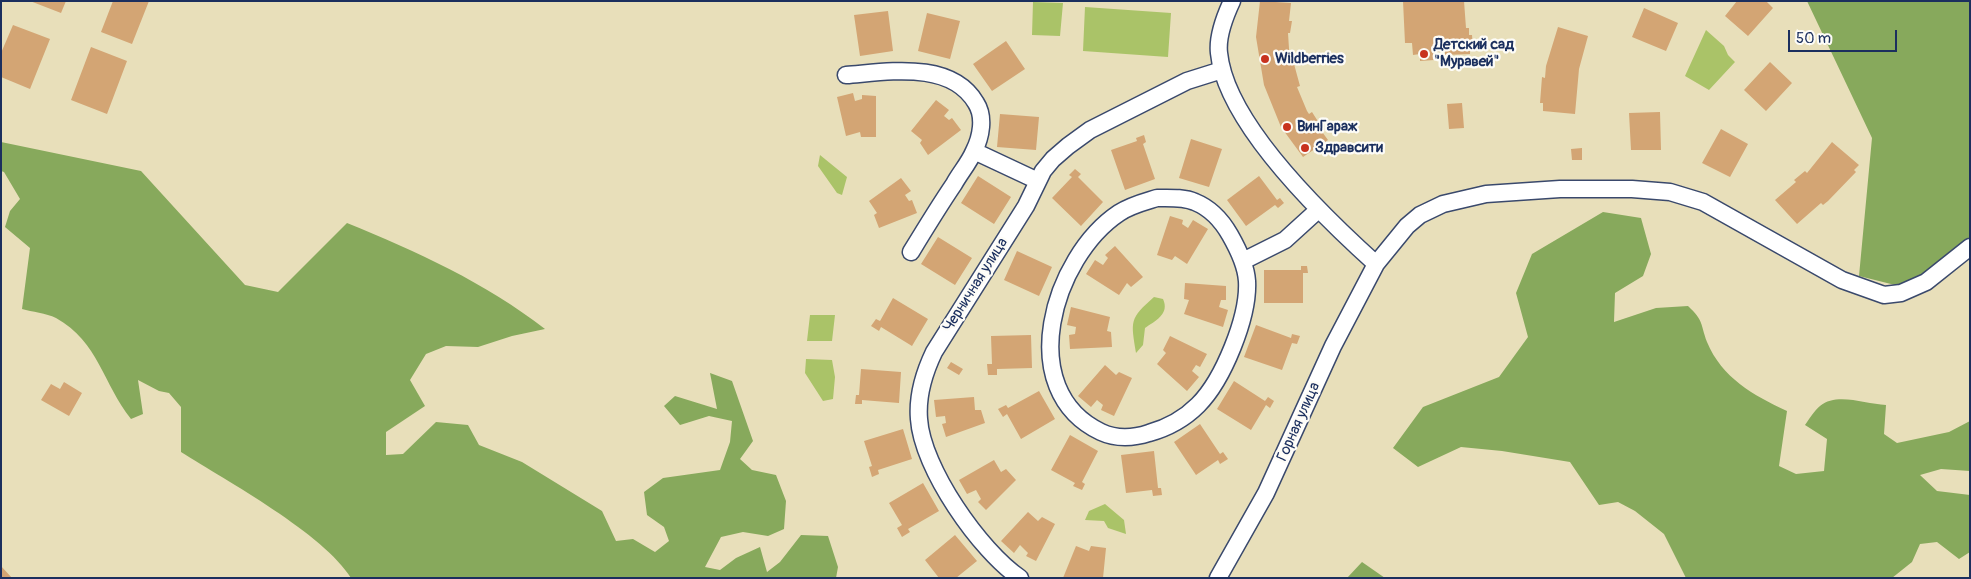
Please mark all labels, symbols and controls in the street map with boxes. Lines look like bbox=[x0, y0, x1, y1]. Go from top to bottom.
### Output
scale bar bbox=[1791, 20, 1900, 52]
text: 50 m bbox=[1796, 29, 1831, 48]
place label: Детский сад "Муравей" bbox=[1434, 36, 1514, 71]
marker: Детский сад "Муравей" bbox=[1418, 48, 1430, 60]
place label: Wildberries bbox=[1275, 50, 1344, 68]
marker: Wildberries bbox=[1259, 53, 1271, 65]
place label: ВинГараж bbox=[1297, 118, 1357, 136]
marker: ВинГараж bbox=[1281, 121, 1293, 133]
place label: Здравсити bbox=[1315, 139, 1383, 157]
marker: Здравсити bbox=[1299, 142, 1311, 154]
street label: Черничная улица bbox=[940, 235, 1012, 335]
street label: Горная улица bbox=[1274, 380, 1324, 464]

